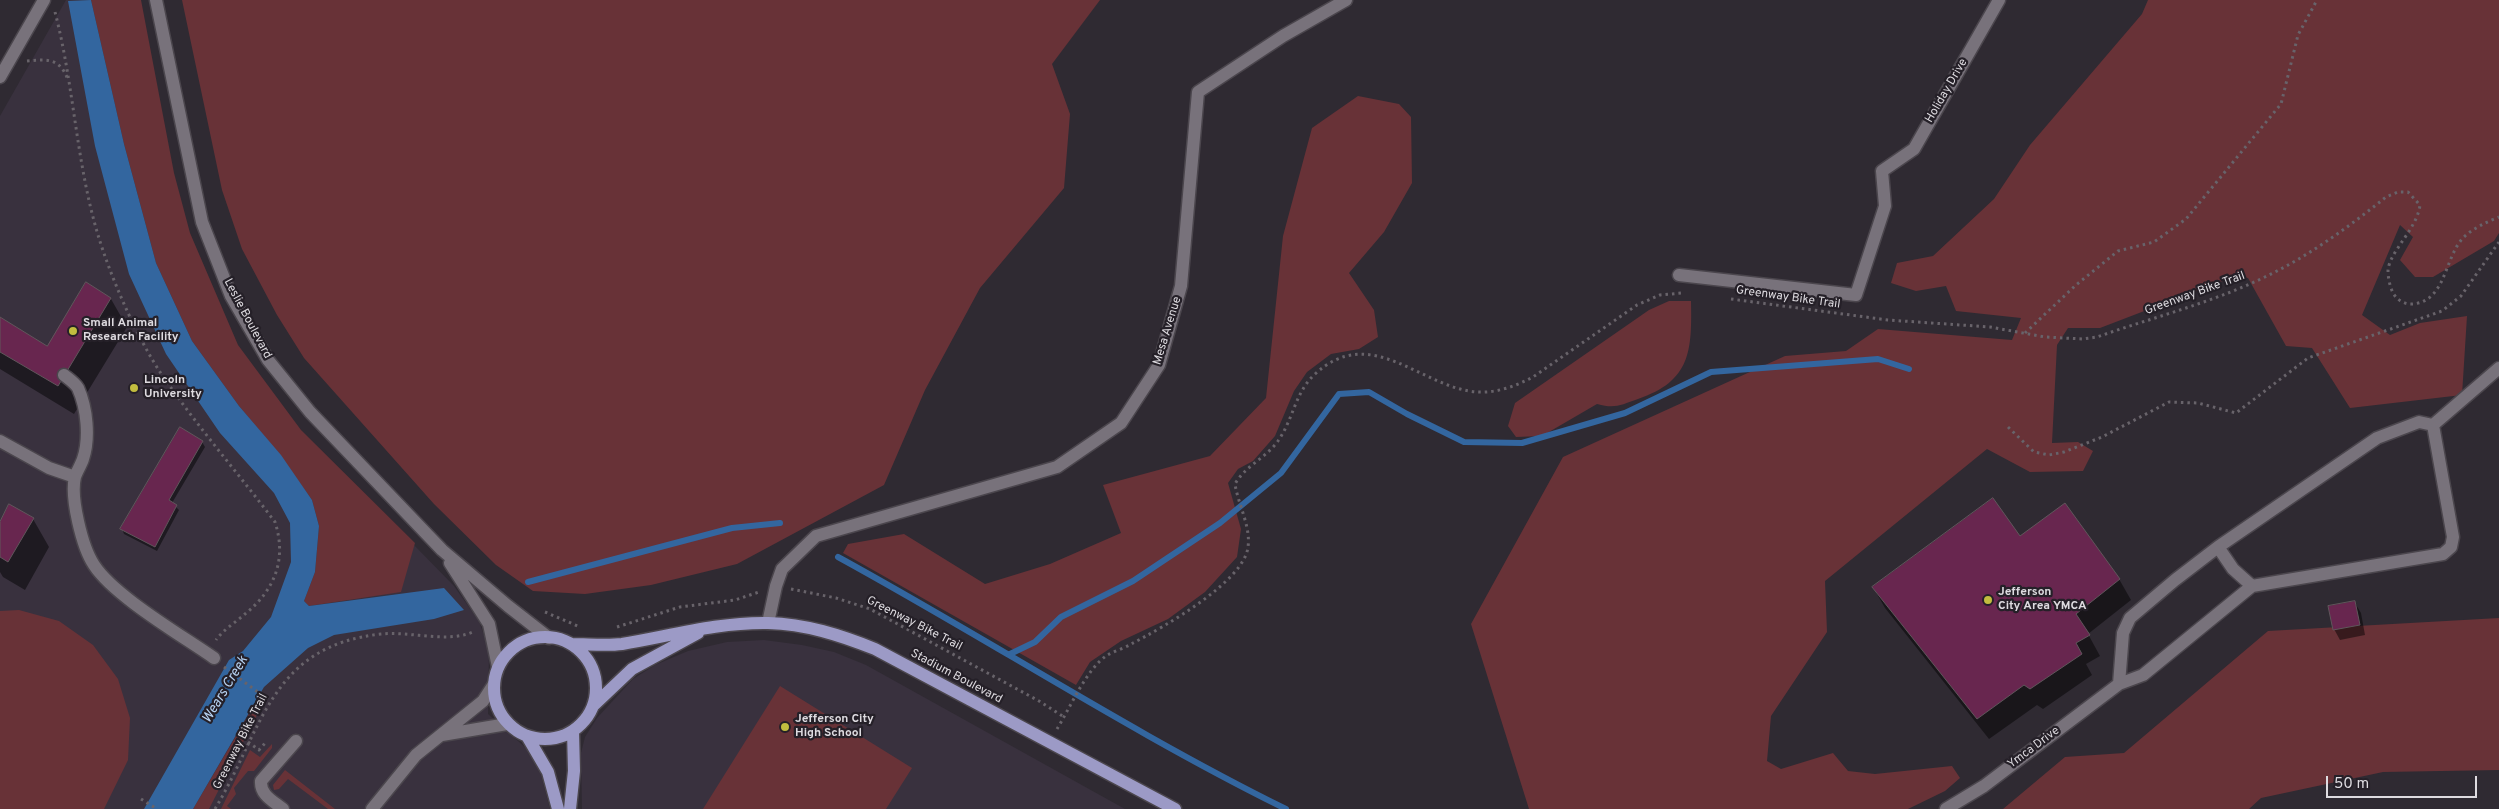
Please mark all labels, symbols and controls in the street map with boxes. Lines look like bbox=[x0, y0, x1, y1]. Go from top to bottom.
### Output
street label: Holiday Drive bbox=[1923, 56, 1971, 126]
street label: Greenway Bike Trail bbox=[2143, 269, 2247, 319]
street label: Leslie Boulevard bbox=[220, 277, 274, 361]
street label: Greenway Bike Trail bbox=[1735, 284, 1841, 312]
street label: Mesa Avenue bbox=[1151, 295, 1185, 367]
place label: Small Animal Research Facility bbox=[83, 317, 179, 345]
marker: Small Animal Research Facility bbox=[67, 325, 79, 337]
place label: Lincoln University bbox=[144, 374, 202, 402]
marker: Lincoln University bbox=[128, 382, 140, 394]
place label: Jefferson City Area YMCA bbox=[1998, 586, 2087, 614]
street label: Greenway Bike Trail bbox=[864, 594, 964, 654]
marker: Jefferson City Area YMCA bbox=[1982, 594, 1994, 606]
street label: Stadium Boulevard bbox=[908, 647, 1004, 707]
water label: Wears Creek bbox=[199, 653, 253, 727]
street label: Greenway Bike Trail bbox=[211, 692, 271, 792]
place label: Jefferson City High School bbox=[795, 713, 874, 741]
marker: Jefferson City High School bbox=[779, 721, 791, 733]
street label: Ymca Drive bbox=[2005, 724, 2063, 772]
scale bar bbox=[2329, 766, 2480, 798]
text: 50 m bbox=[2334, 775, 2369, 794]

